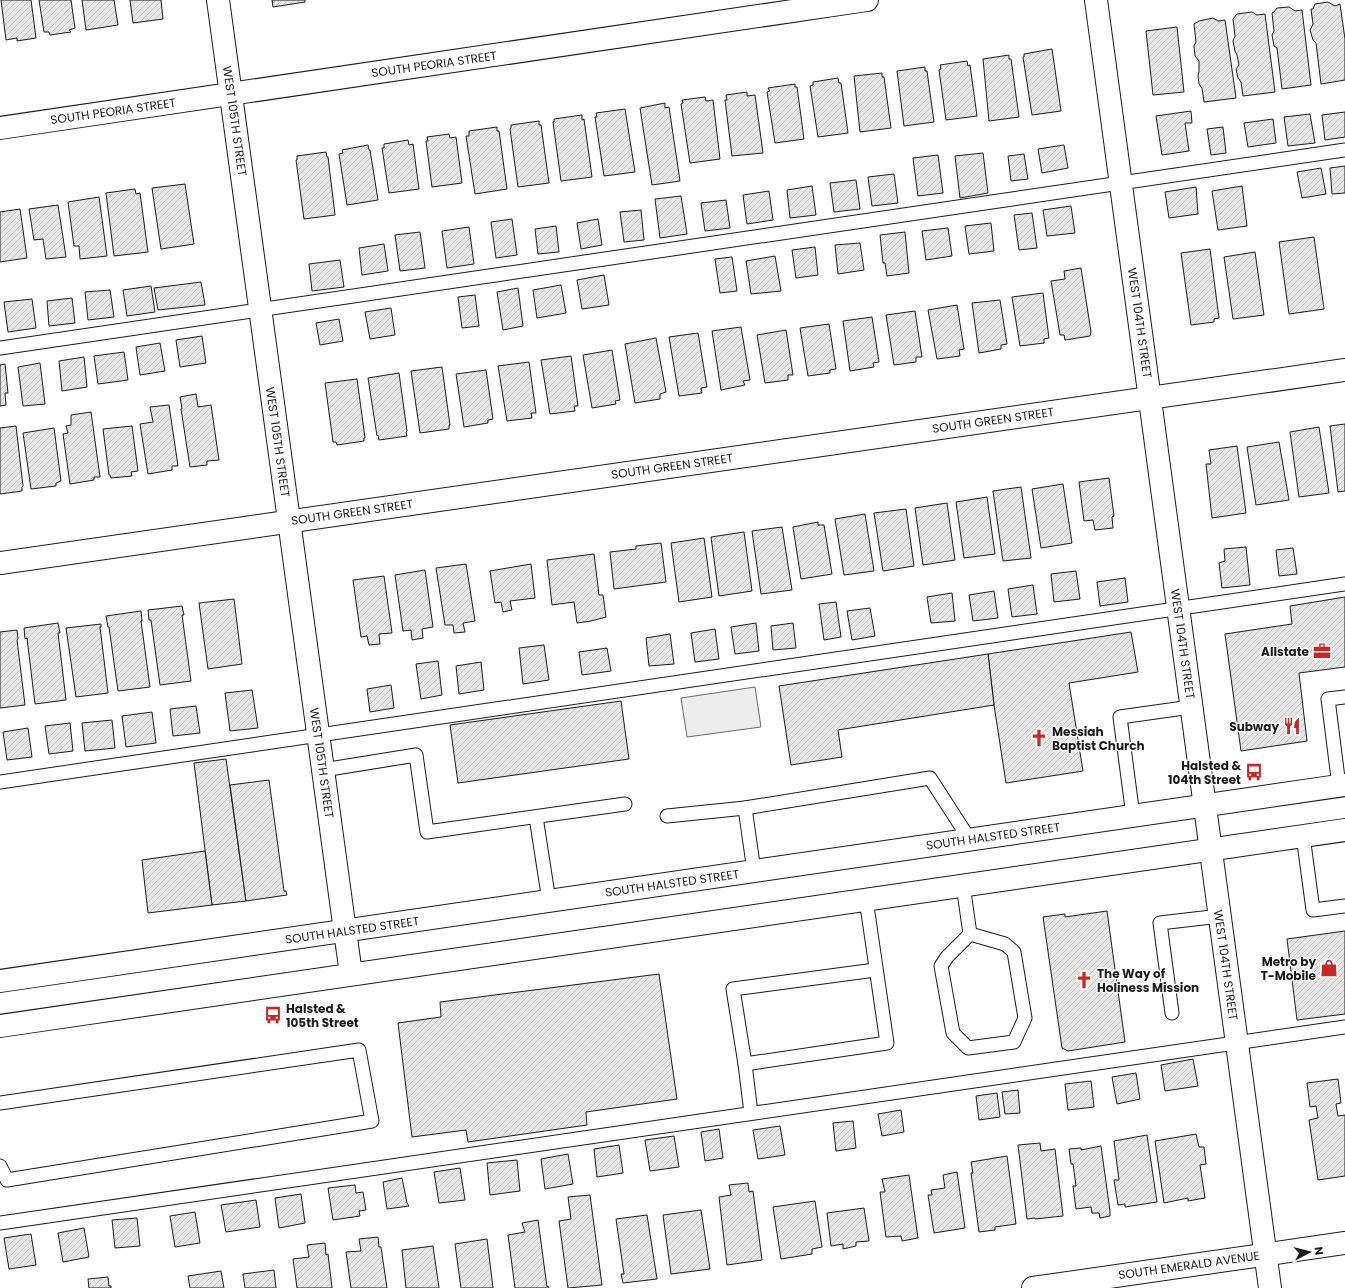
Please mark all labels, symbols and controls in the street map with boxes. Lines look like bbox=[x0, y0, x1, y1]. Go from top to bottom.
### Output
street label: SOUTH PEORIA STREET bbox=[370, 47, 498, 81]
street label: WEST 105TH STREET bbox=[219, 65, 251, 178]
street label: SOUTH PEORIA STREET bbox=[49, 94, 177, 128]
street label: WEST 104TH STREET bbox=[1124, 267, 1156, 380]
street label: WEST 105TH STREET bbox=[262, 386, 294, 499]
street label: SOUTH GREEN STREET bbox=[931, 403, 1055, 437]
street label: SOUTH GREEN STREET bbox=[610, 449, 734, 483]
street label: SOUTH GREEN STREET bbox=[290, 495, 414, 529]
street label: WEST 104TH STREET bbox=[1167, 588, 1199, 701]
office icon: Allstate bbox=[1312, 641, 1332, 661]
place label: Allstate bbox=[1261, 643, 1310, 660]
street label: WEST 105TH STREET bbox=[306, 707, 338, 820]
restaurant icon: Subway bbox=[1282, 716, 1302, 736]
place label: Subway bbox=[1229, 718, 1279, 735]
place label: Messiah Baptist Church bbox=[1052, 723, 1145, 754]
church icon: Messiah Baptist Church bbox=[1029, 728, 1049, 748]
place label: Halsted & 104th Street bbox=[1168, 757, 1241, 788]
bus stop icon: Halsted & 104th Street bbox=[1244, 762, 1264, 782]
street label: SOUTH HALSTED STREET bbox=[925, 818, 1062, 854]
street label: SOUTH HALSTED STREET bbox=[604, 865, 741, 901]
street label: WEST 104TH STREET bbox=[1210, 909, 1242, 1022]
street label: SOUTH HALSTED STREET bbox=[284, 912, 421, 948]
place label: Metro by T-Mobile bbox=[1261, 953, 1317, 984]
shop icon: Metro by T-Mobile bbox=[1319, 958, 1339, 978]
place label: The Way of Holiness Mission bbox=[1097, 965, 1199, 996]
church icon: The Way of Holiness Mission bbox=[1074, 970, 1094, 990]
place label: Halsted & 105th Street bbox=[286, 1000, 359, 1031]
bus stop icon: Halsted & 105th Street bbox=[263, 1005, 283, 1025]
north arrow bbox=[1289, 1232, 1329, 1272]
text: N bbox=[1310, 1246, 1327, 1256]
street label: SOUTH EMERALD AVENUE bbox=[1117, 1247, 1261, 1283]

